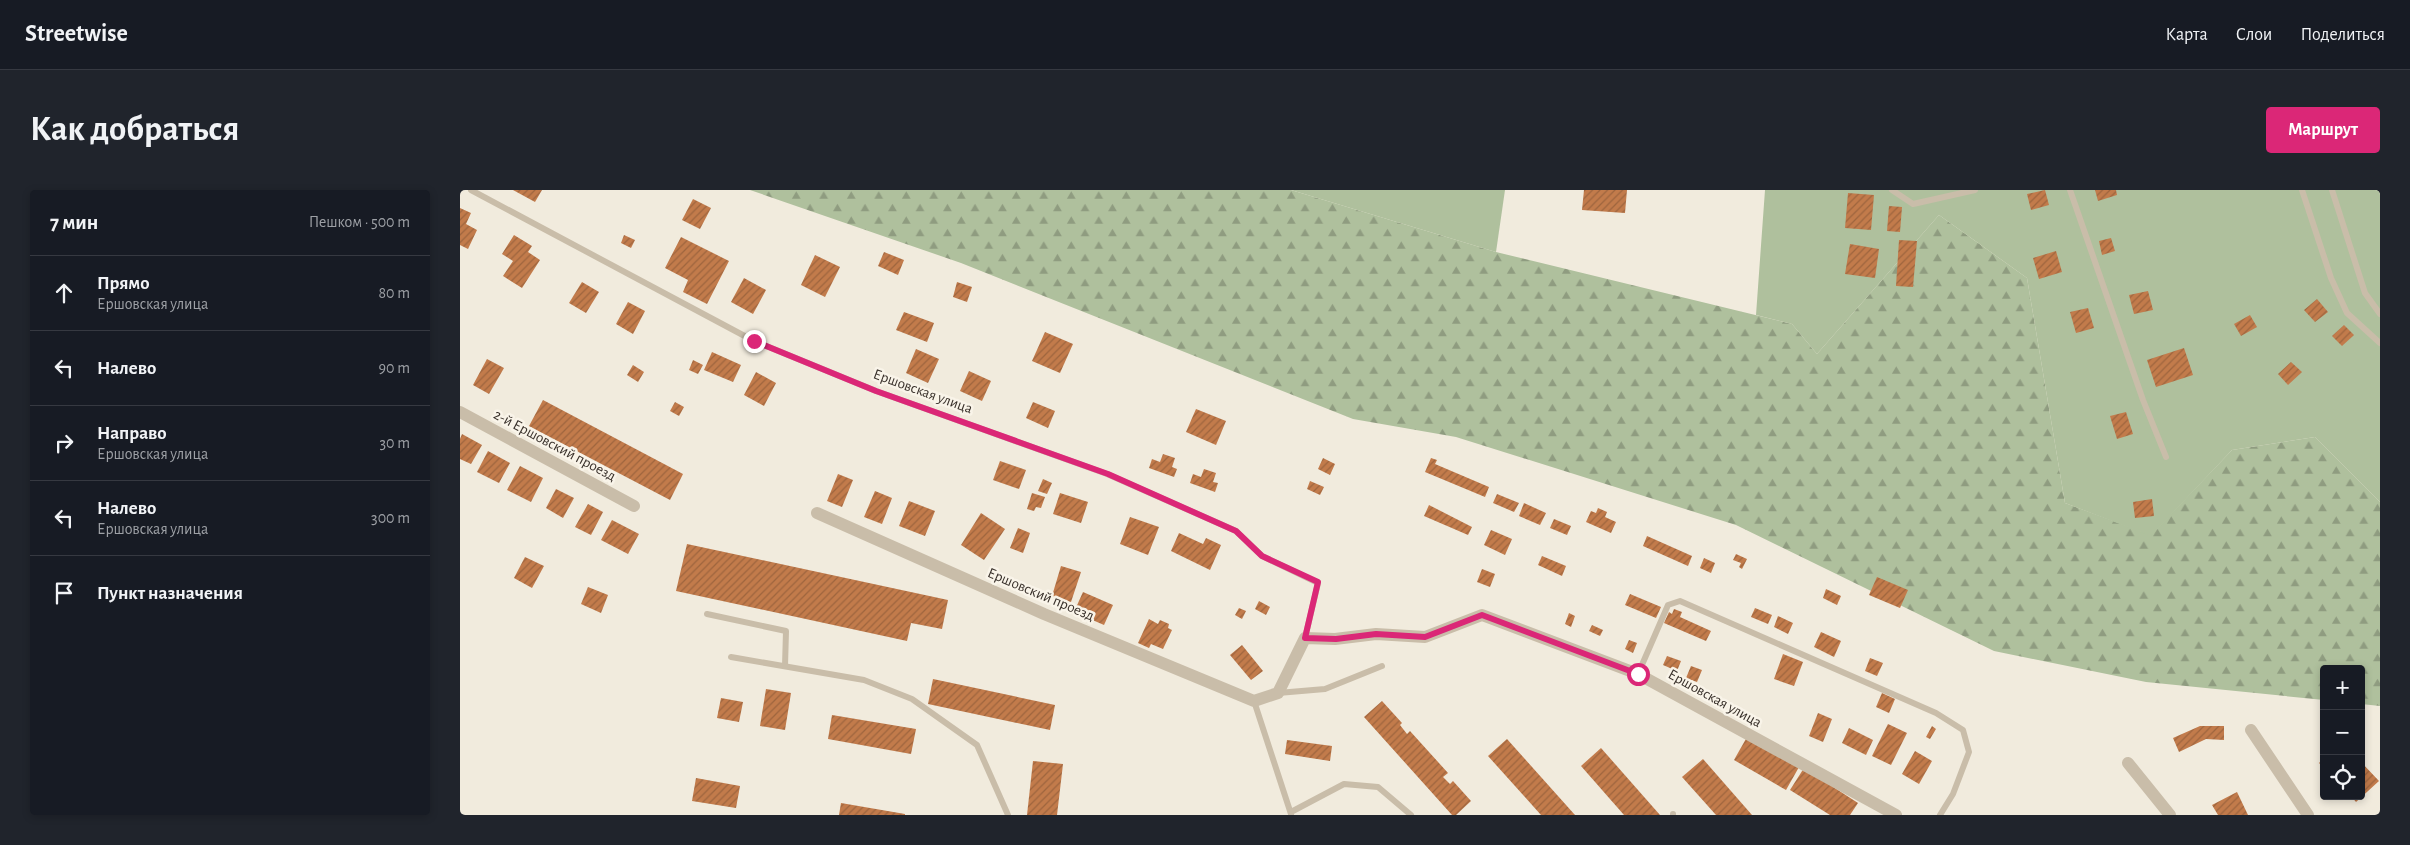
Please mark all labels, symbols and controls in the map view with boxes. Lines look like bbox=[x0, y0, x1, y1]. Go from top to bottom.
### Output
text: Streetwise bbox=[25, 22, 128, 46]
text: Карта bbox=[2166, 26, 2208, 44]
text: Слои bbox=[2236, 26, 2272, 44]
text: Поделиться bbox=[2300, 26, 2385, 44]
button: Маршрут bbox=[2266, 107, 2380, 153]
text: Как добраться bbox=[30, 112, 239, 147]
text: 7 мин bbox=[50, 212, 98, 233]
text: Пешком · 500 m bbox=[309, 214, 410, 230]
text: Прямо bbox=[97, 274, 150, 293]
icon: ahead bbox=[50, 279, 78, 307]
text: 80 m bbox=[379, 285, 410, 301]
text: Ершовская улица bbox=[97, 296, 208, 312]
route end bbox=[743, 330, 766, 353]
icon: left bbox=[50, 354, 78, 382]
text: Налево bbox=[97, 359, 156, 378]
text: 90 m bbox=[379, 360, 410, 376]
street label: Ершовская улица bbox=[871, 367, 975, 416]
street label: 2-й Ершовский проезд bbox=[491, 407, 618, 484]
text: Направо bbox=[97, 424, 167, 443]
icon: right bbox=[50, 429, 78, 457]
text: 30 m bbox=[380, 435, 410, 451]
text: Ершовская улица bbox=[97, 446, 208, 462]
text: Налево bbox=[97, 499, 156, 518]
icon: left bbox=[50, 504, 78, 532]
text: 300 m bbox=[371, 510, 410, 526]
text: Ершовская улица bbox=[97, 521, 208, 537]
street label: Ершовский проезд bbox=[985, 565, 1096, 624]
icon: arrive bbox=[50, 579, 78, 607]
text: Пункт назначения bbox=[97, 584, 243, 603]
route start bbox=[1627, 663, 1650, 686]
map controls bbox=[2320, 665, 2365, 800]
button: + bbox=[2320, 665, 2365, 710]
street label: Ершовская улица bbox=[1665, 667, 1764, 730]
button: − bbox=[2320, 710, 2365, 755]
button: locate bbox=[2320, 755, 2365, 800]

